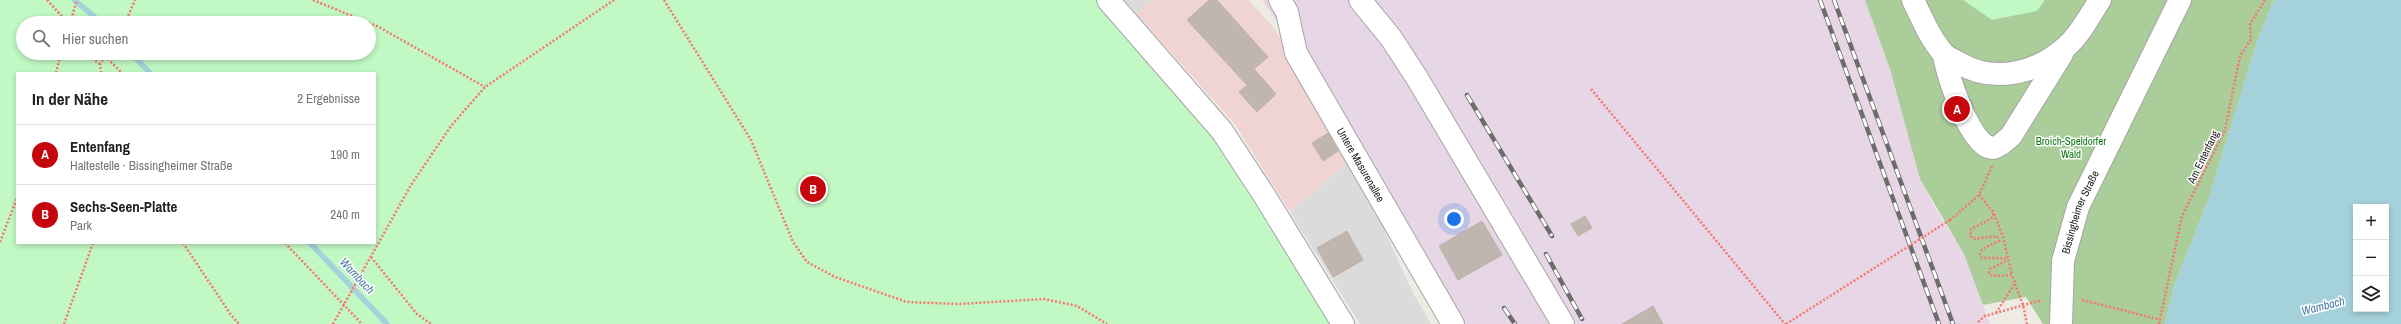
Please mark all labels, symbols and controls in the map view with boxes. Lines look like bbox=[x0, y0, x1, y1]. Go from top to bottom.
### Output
search box bbox=[16, 16, 376, 60]
icon: search bbox=[30, 27, 52, 49]
text: Hier suchen bbox=[62, 28, 128, 49]
text: In der Nähe bbox=[32, 87, 108, 110]
text: 2 Ergebnisse bbox=[297, 90, 360, 107]
pin: A bbox=[1944, 94, 1970, 124]
street label: Untere Masurenallee bbox=[1334, 125, 1388, 205]
street label: Am Entenfang bbox=[2184, 128, 2222, 187]
park label: Broich-Speldorfer Wald bbox=[2036, 134, 2106, 161]
text: Entenfang bbox=[70, 136, 130, 157]
text: A bbox=[41, 146, 49, 163]
text: 190 m bbox=[330, 146, 360, 163]
text: Haltestelle · Bissingheimer Straße bbox=[70, 157, 232, 174]
street label: Bissingheimer Straße bbox=[2058, 168, 2102, 255]
pin: B bbox=[800, 174, 826, 204]
text: Sechs-Seen-Platte bbox=[70, 196, 177, 217]
map controls bbox=[2353, 204, 2389, 312]
button: + bbox=[2353, 204, 2389, 240]
text: B bbox=[41, 206, 49, 223]
text: 240 m bbox=[330, 206, 360, 223]
your location bbox=[1444, 209, 1464, 229]
text: Park bbox=[70, 217, 92, 234]
button: − bbox=[2353, 240, 2389, 276]
water label: Wambach bbox=[336, 254, 378, 298]
button: layers bbox=[2353, 276, 2389, 312]
water label: Wambach bbox=[2300, 293, 2346, 319]

